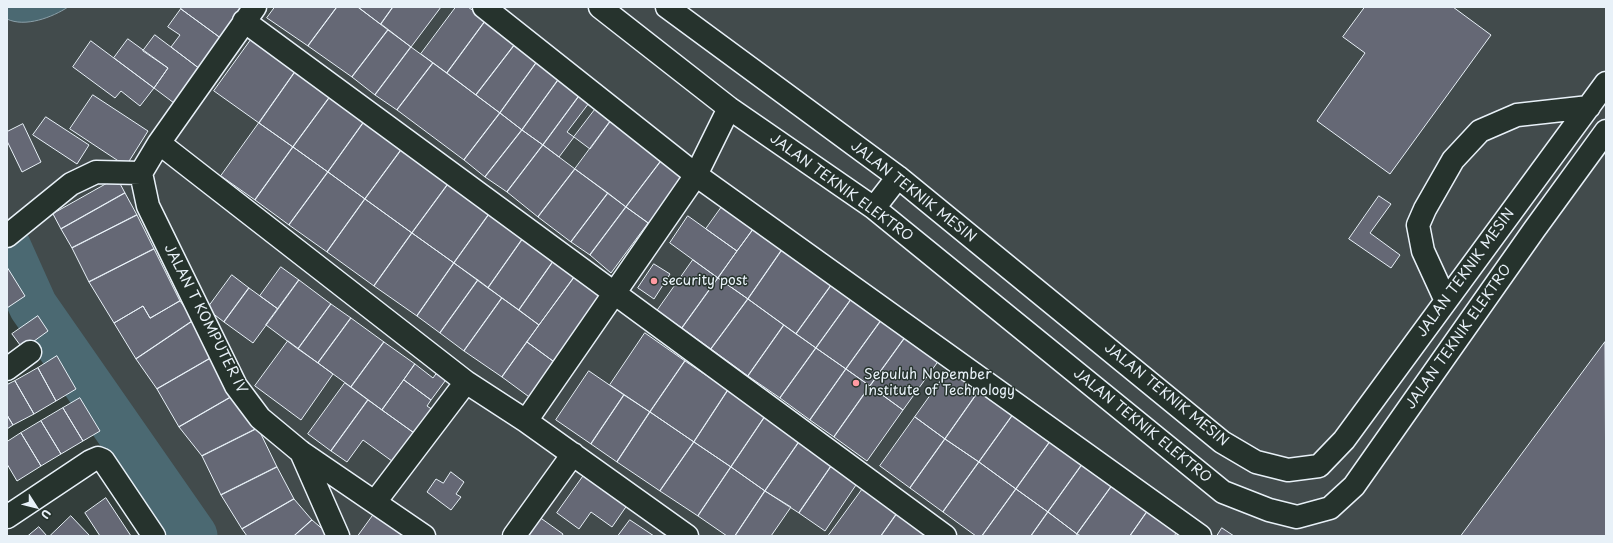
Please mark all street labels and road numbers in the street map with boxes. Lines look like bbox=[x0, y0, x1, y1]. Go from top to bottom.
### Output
street label: JALAN TEKNIK ELEKTRO bbox=[766, 130, 916, 246]
street label: JALAN TEKNIK MESIN bbox=[847, 138, 979, 246]
street label: JALAN TEKNIK MESIN bbox=[1414, 205, 1518, 341]
street label: JALAN T KOMPUTER IV bbox=[160, 241, 250, 397]
street label: JALAN TEKNIK ELEKTRO bbox=[1403, 261, 1515, 413]
street label: JALAN TEKNIK MESIN bbox=[1101, 340, 1231, 450]
street label: JALAN TEKNIK ELEKTRO bbox=[1070, 365, 1214, 487]

